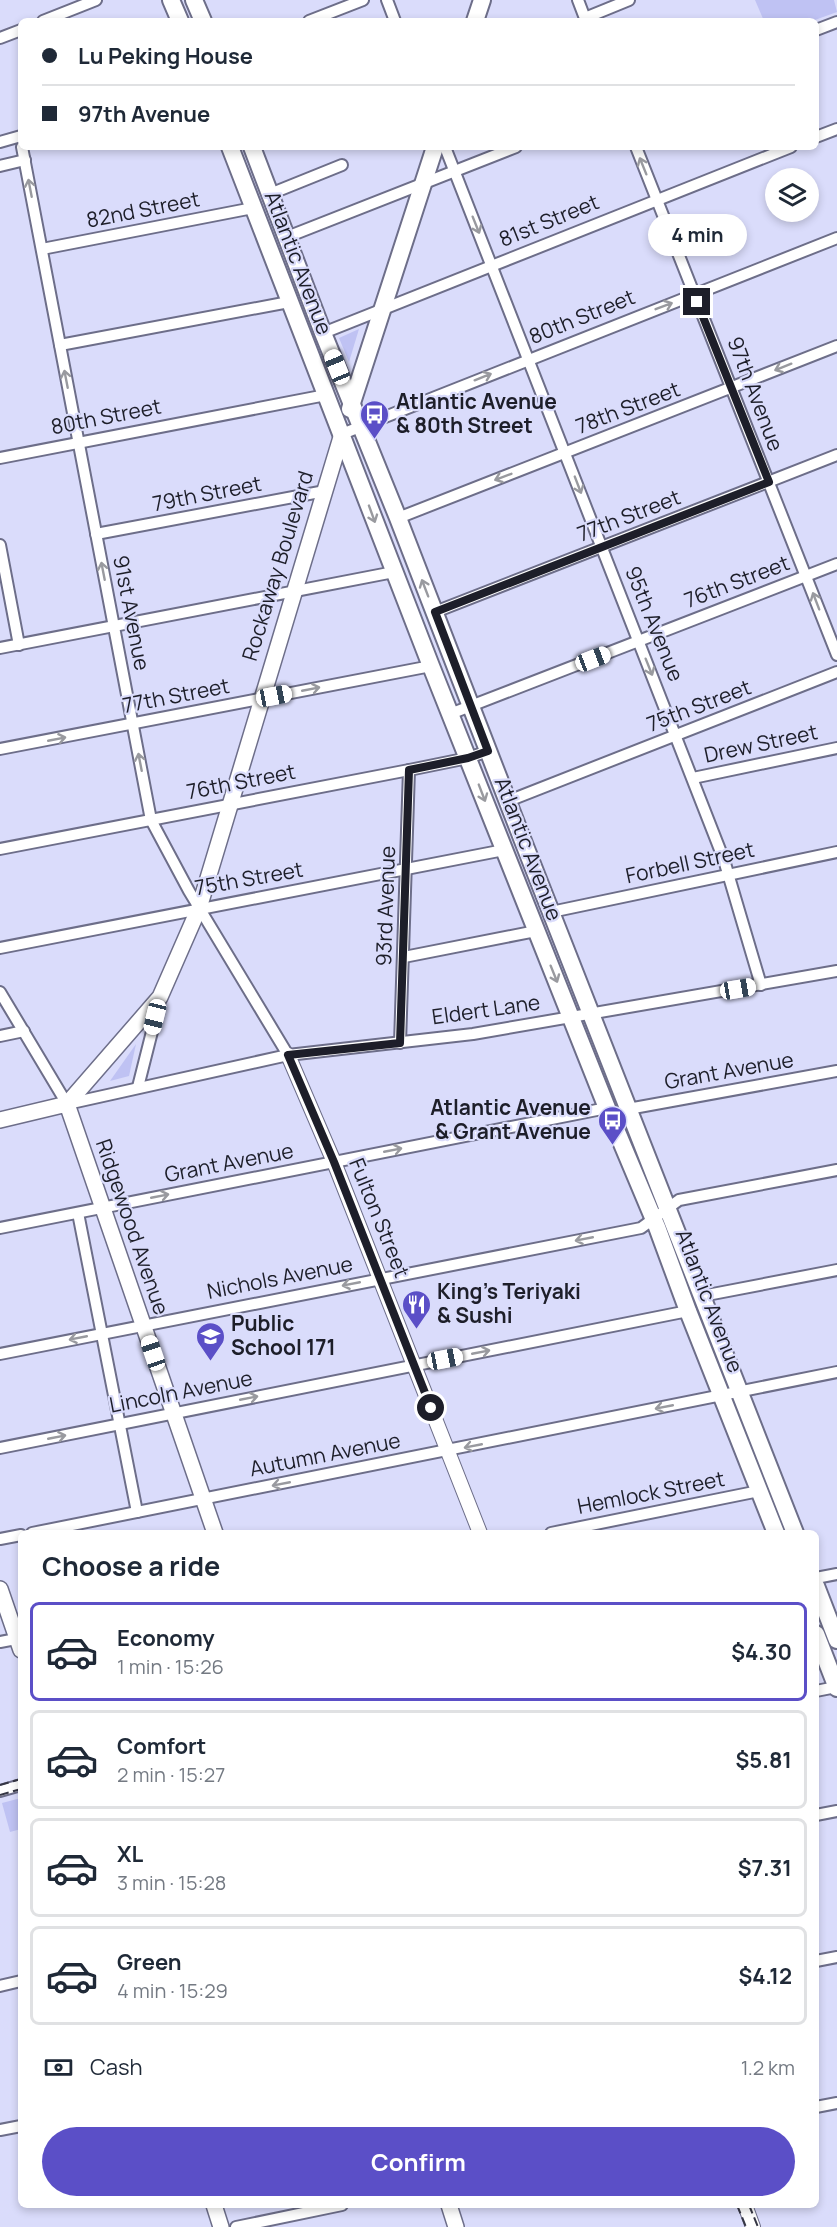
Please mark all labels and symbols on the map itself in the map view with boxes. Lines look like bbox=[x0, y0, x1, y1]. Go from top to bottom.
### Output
one-way arrow bbox=[637, 157, 648, 175]
one-way arrow bbox=[24, 178, 35, 198]
street label: 82nd Street bbox=[84, 184, 202, 234]
street label: Atlantic Avenue bbox=[259, 187, 339, 338]
street label: 81st Street bbox=[494, 187, 603, 253]
callout: 4 min bbox=[648, 215, 746, 257]
one-way arrow bbox=[471, 216, 482, 234]
street label: 80th Street bbox=[525, 282, 639, 350]
route end bbox=[683, 288, 710, 315]
one-way arrow bbox=[654, 299, 673, 310]
street label: 97th Avenue bbox=[721, 332, 791, 455]
car bbox=[322, 347, 352, 387]
one-way arrow bbox=[774, 362, 792, 373]
one-way arrow bbox=[60, 370, 71, 390]
one-way arrow bbox=[473, 371, 492, 382]
street label: 78th Street bbox=[572, 374, 684, 440]
place label: Atlantic Avenue & 80th Street bbox=[396, 387, 557, 439]
street label: 80th Street bbox=[48, 392, 163, 440]
bus stop icon: Atlantic Avenue & 80th Street bbox=[359, 398, 391, 440]
street label: Rockaway Boulevard bbox=[235, 468, 319, 664]
street label: 79th Street bbox=[150, 469, 264, 517]
one-way arrow bbox=[495, 472, 513, 483]
one-way arrow bbox=[573, 475, 584, 494]
street label: 77th Street bbox=[573, 483, 684, 548]
one-way arrow bbox=[368, 504, 379, 523]
street label: 76th Street bbox=[680, 548, 793, 614]
street label: 91st Avenue bbox=[107, 553, 157, 673]
one-way arrow bbox=[97, 561, 108, 581]
street label: 95th Avenue bbox=[619, 562, 691, 685]
one-way arrow bbox=[419, 580, 430, 598]
one-way arrow bbox=[809, 592, 820, 611]
car bbox=[573, 644, 613, 674]
one-way arrow bbox=[645, 657, 656, 675]
street label: 77th Street bbox=[120, 671, 232, 719]
street label: 75th Street bbox=[643, 672, 755, 738]
one-way arrow bbox=[300, 683, 320, 694]
car bbox=[255, 684, 293, 708]
street label: Drew Street bbox=[701, 717, 820, 769]
one-way arrow bbox=[47, 733, 67, 744]
one-way arrow bbox=[134, 753, 145, 773]
street label: 76th Street bbox=[184, 757, 298, 805]
street label: Atlantic Avenue bbox=[489, 773, 569, 924]
one-way arrow bbox=[477, 783, 488, 802]
street label: Forbell Street bbox=[623, 835, 757, 889]
street label: 93rd Avenue bbox=[369, 845, 401, 967]
street label: 75th Street bbox=[193, 855, 305, 901]
one-way arrow bbox=[549, 965, 560, 983]
car bbox=[719, 977, 757, 1001]
street label: Eldert Lane bbox=[430, 988, 542, 1030]
car bbox=[142, 997, 168, 1037]
street label: Grant Avenue bbox=[662, 1045, 796, 1095]
place label: Atlantic Avenue & Grant Avenue bbox=[430, 1093, 591, 1145]
bus stop icon: Atlantic Avenue & Grant Avenue bbox=[596, 1104, 628, 1146]
street label: Ridgewood Avenue bbox=[90, 1135, 176, 1318]
street label: Grant Avenue bbox=[162, 1136, 296, 1188]
one-way arrow bbox=[382, 1144, 402, 1155]
street label: Fulton Street bbox=[343, 1154, 417, 1282]
one-way arrow bbox=[150, 1190, 169, 1201]
street label: Atlantic Avenue bbox=[670, 1225, 750, 1376]
one-way arrow bbox=[575, 1234, 594, 1245]
street label: Nichols Avenue bbox=[205, 1249, 355, 1305]
place label: King's Teriyaki & Sushi bbox=[437, 1277, 581, 1329]
one-way arrow bbox=[342, 1279, 362, 1290]
restaurant icon: King's Teriyaki & Sushi bbox=[400, 1288, 432, 1330]
place label: Public School 171 bbox=[231, 1309, 336, 1361]
school or university icon: Public School 171 bbox=[194, 1320, 226, 1362]
one-way arrow bbox=[68, 1333, 88, 1344]
car bbox=[139, 1333, 167, 1373]
one-way arrow bbox=[471, 1346, 490, 1357]
car bbox=[426, 1347, 464, 1371]
street label: Lincoln Avenue bbox=[107, 1363, 255, 1419]
one-way arrow bbox=[238, 1392, 258, 1403]
route start bbox=[417, 1394, 444, 1421]
one-way arrow bbox=[655, 1402, 674, 1413]
street label: Autumn Avenue bbox=[247, 1426, 403, 1482]
one-way arrow bbox=[47, 1431, 67, 1442]
one-way arrow bbox=[463, 1441, 483, 1452]
street label: Hemlock Street bbox=[575, 1464, 727, 1520]
one-way arrow bbox=[272, 1479, 292, 1490]

